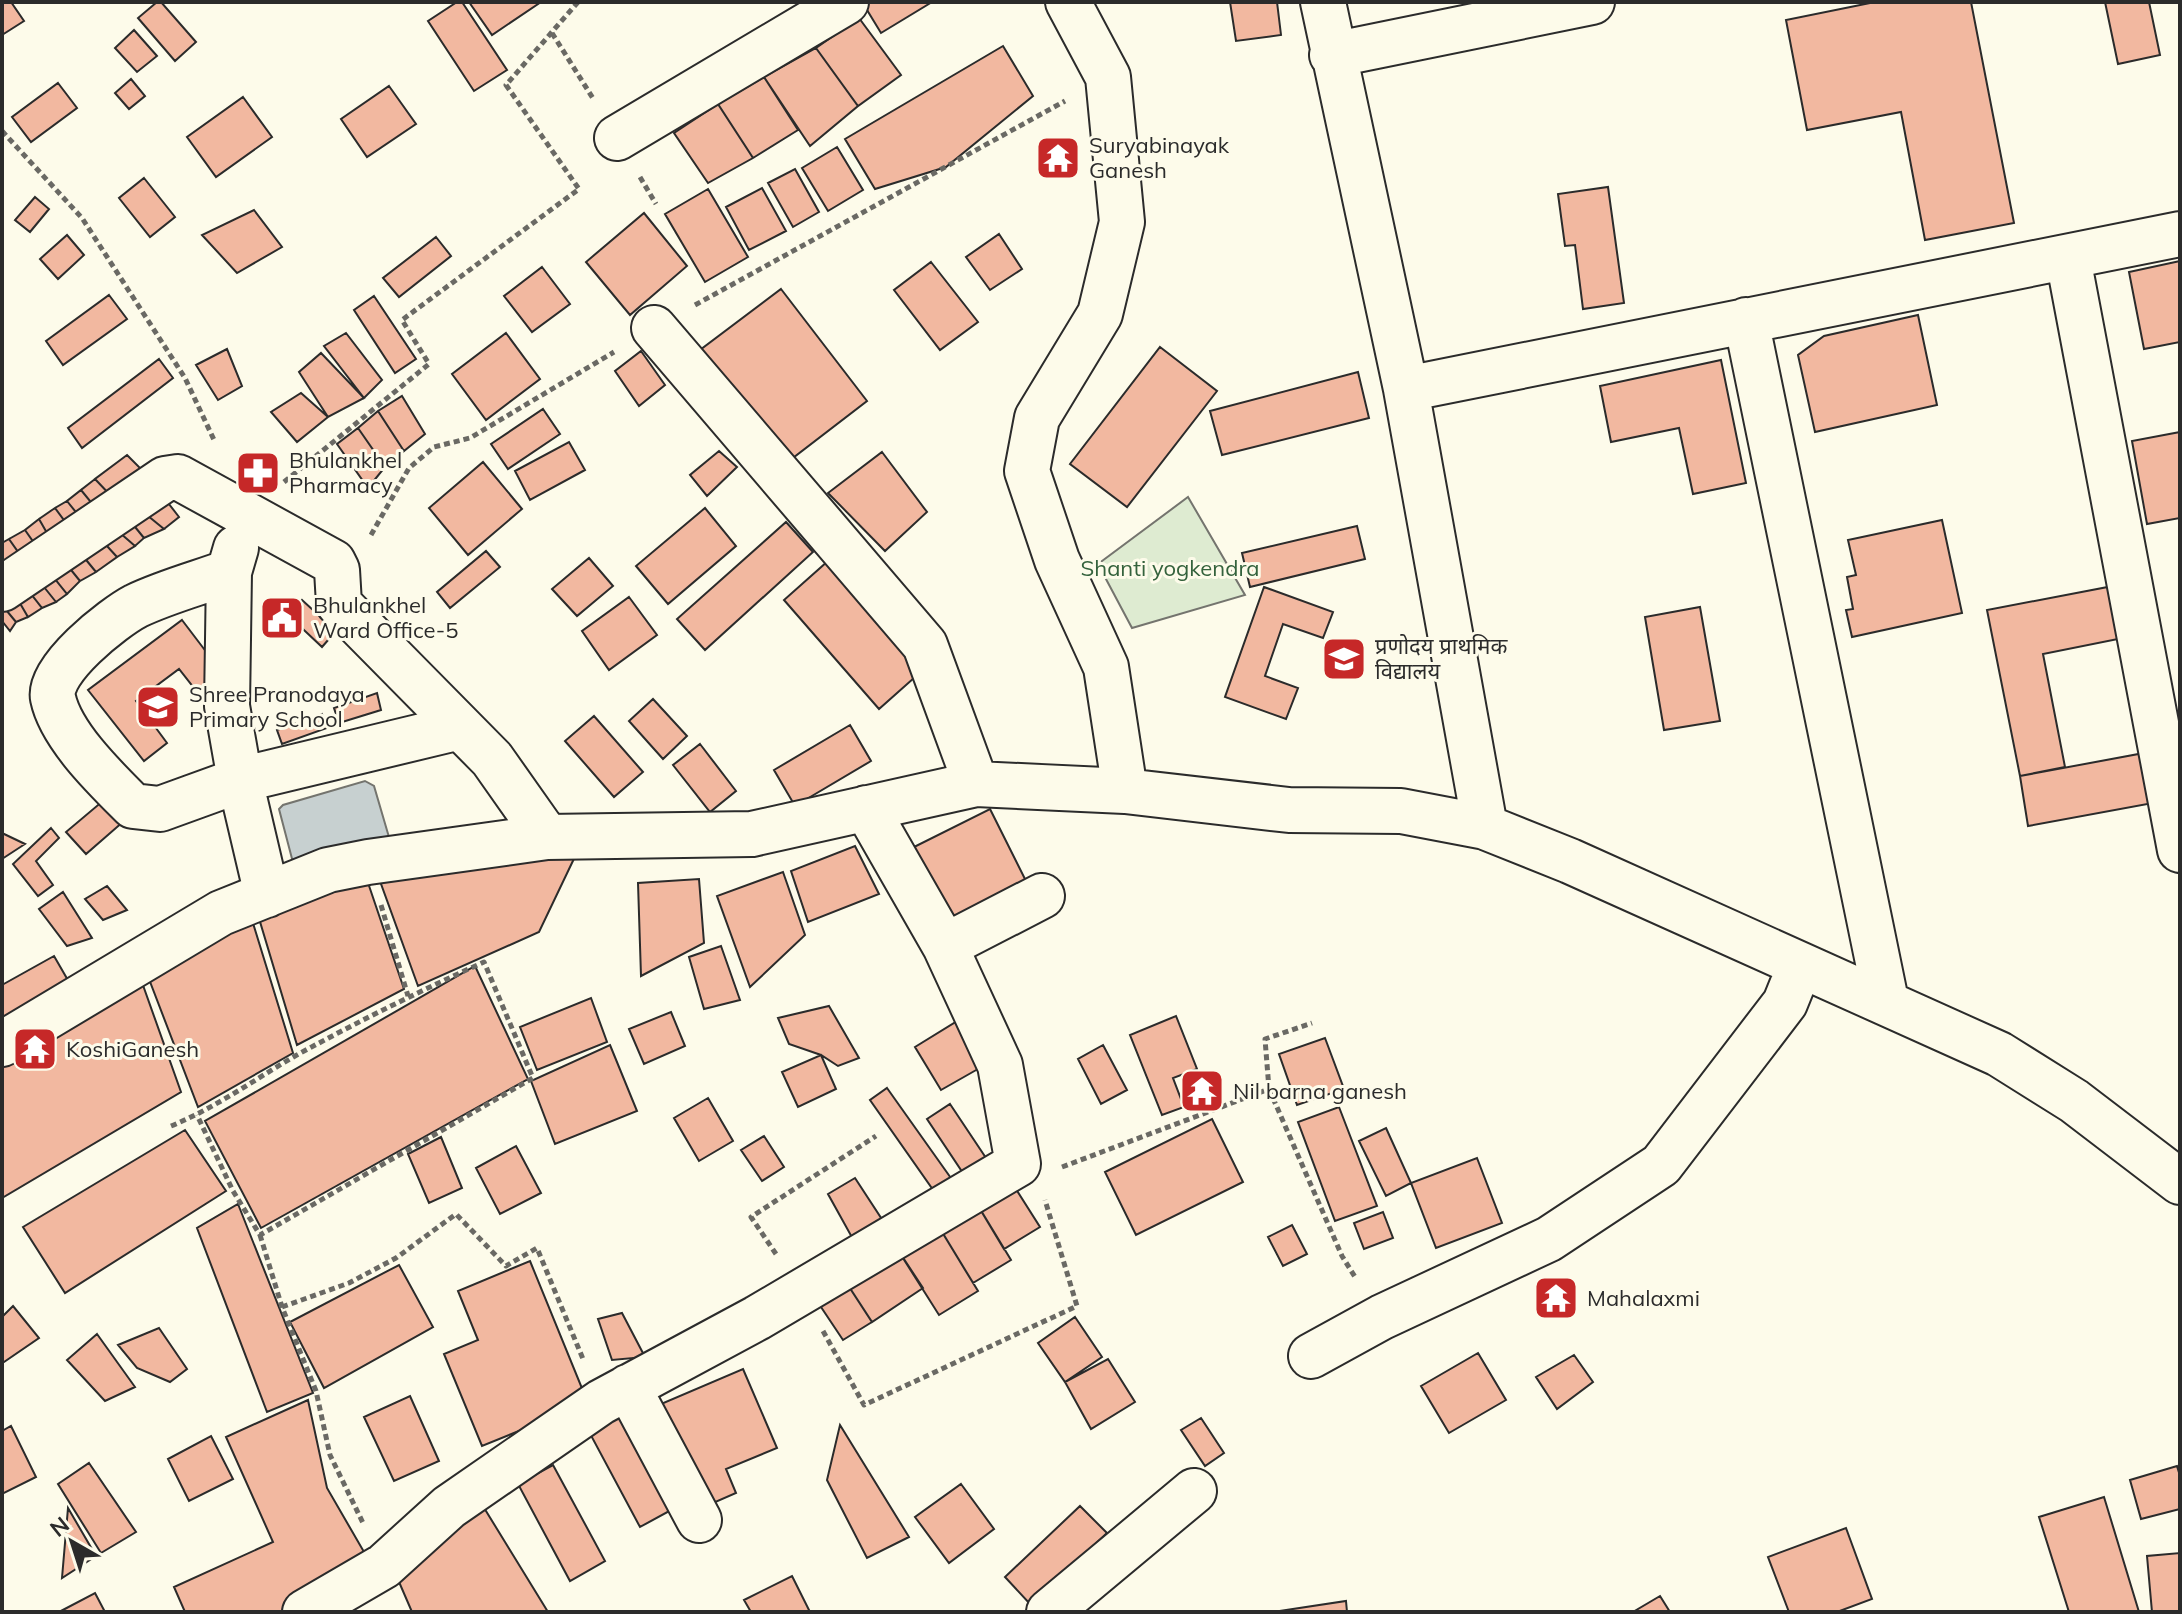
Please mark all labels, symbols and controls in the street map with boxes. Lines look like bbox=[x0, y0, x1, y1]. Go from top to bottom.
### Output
place label: Suryabinayak Ganesh bbox=[1089, 131, 1230, 184]
temple icon: Suryabinayak Ganesh bbox=[1034, 134, 1082, 182]
place label: Bhulankhel Pharmacy bbox=[289, 446, 402, 499]
pharmacy icon: Bhulankhel Pharmacy bbox=[234, 449, 282, 497]
park label: Shanti yogkendra bbox=[1081, 554, 1259, 582]
place label: Bhulankhel Ward Office-5 bbox=[313, 591, 458, 644]
public building icon: Bhulankhel Ward Office-5 bbox=[258, 594, 306, 642]
place label: प्रणोदय प्राथमिक विद्यालय bbox=[1375, 632, 1508, 685]
school or university icon: प्रणोदय प्राथमिक विद्यालय bbox=[1320, 635, 1368, 683]
place label: Shree Pranodaya Primary School bbox=[189, 680, 365, 733]
school or university icon: Shree Pranodaya Primary School bbox=[134, 683, 182, 731]
temple icon: KoshiGanesh bbox=[11, 1025, 59, 1073]
place label: KoshiGanesh bbox=[66, 1035, 199, 1063]
temple icon: Nil barna ganesh bbox=[1178, 1067, 1226, 1115]
place label: Nil barna ganesh bbox=[1233, 1077, 1407, 1105]
temple icon: Mahalaxmi bbox=[1532, 1274, 1580, 1322]
place label: Mahalaxmi bbox=[1587, 1284, 1700, 1312]
north arrow bbox=[32, 1502, 112, 1582]
text: N bbox=[44, 1510, 75, 1543]

